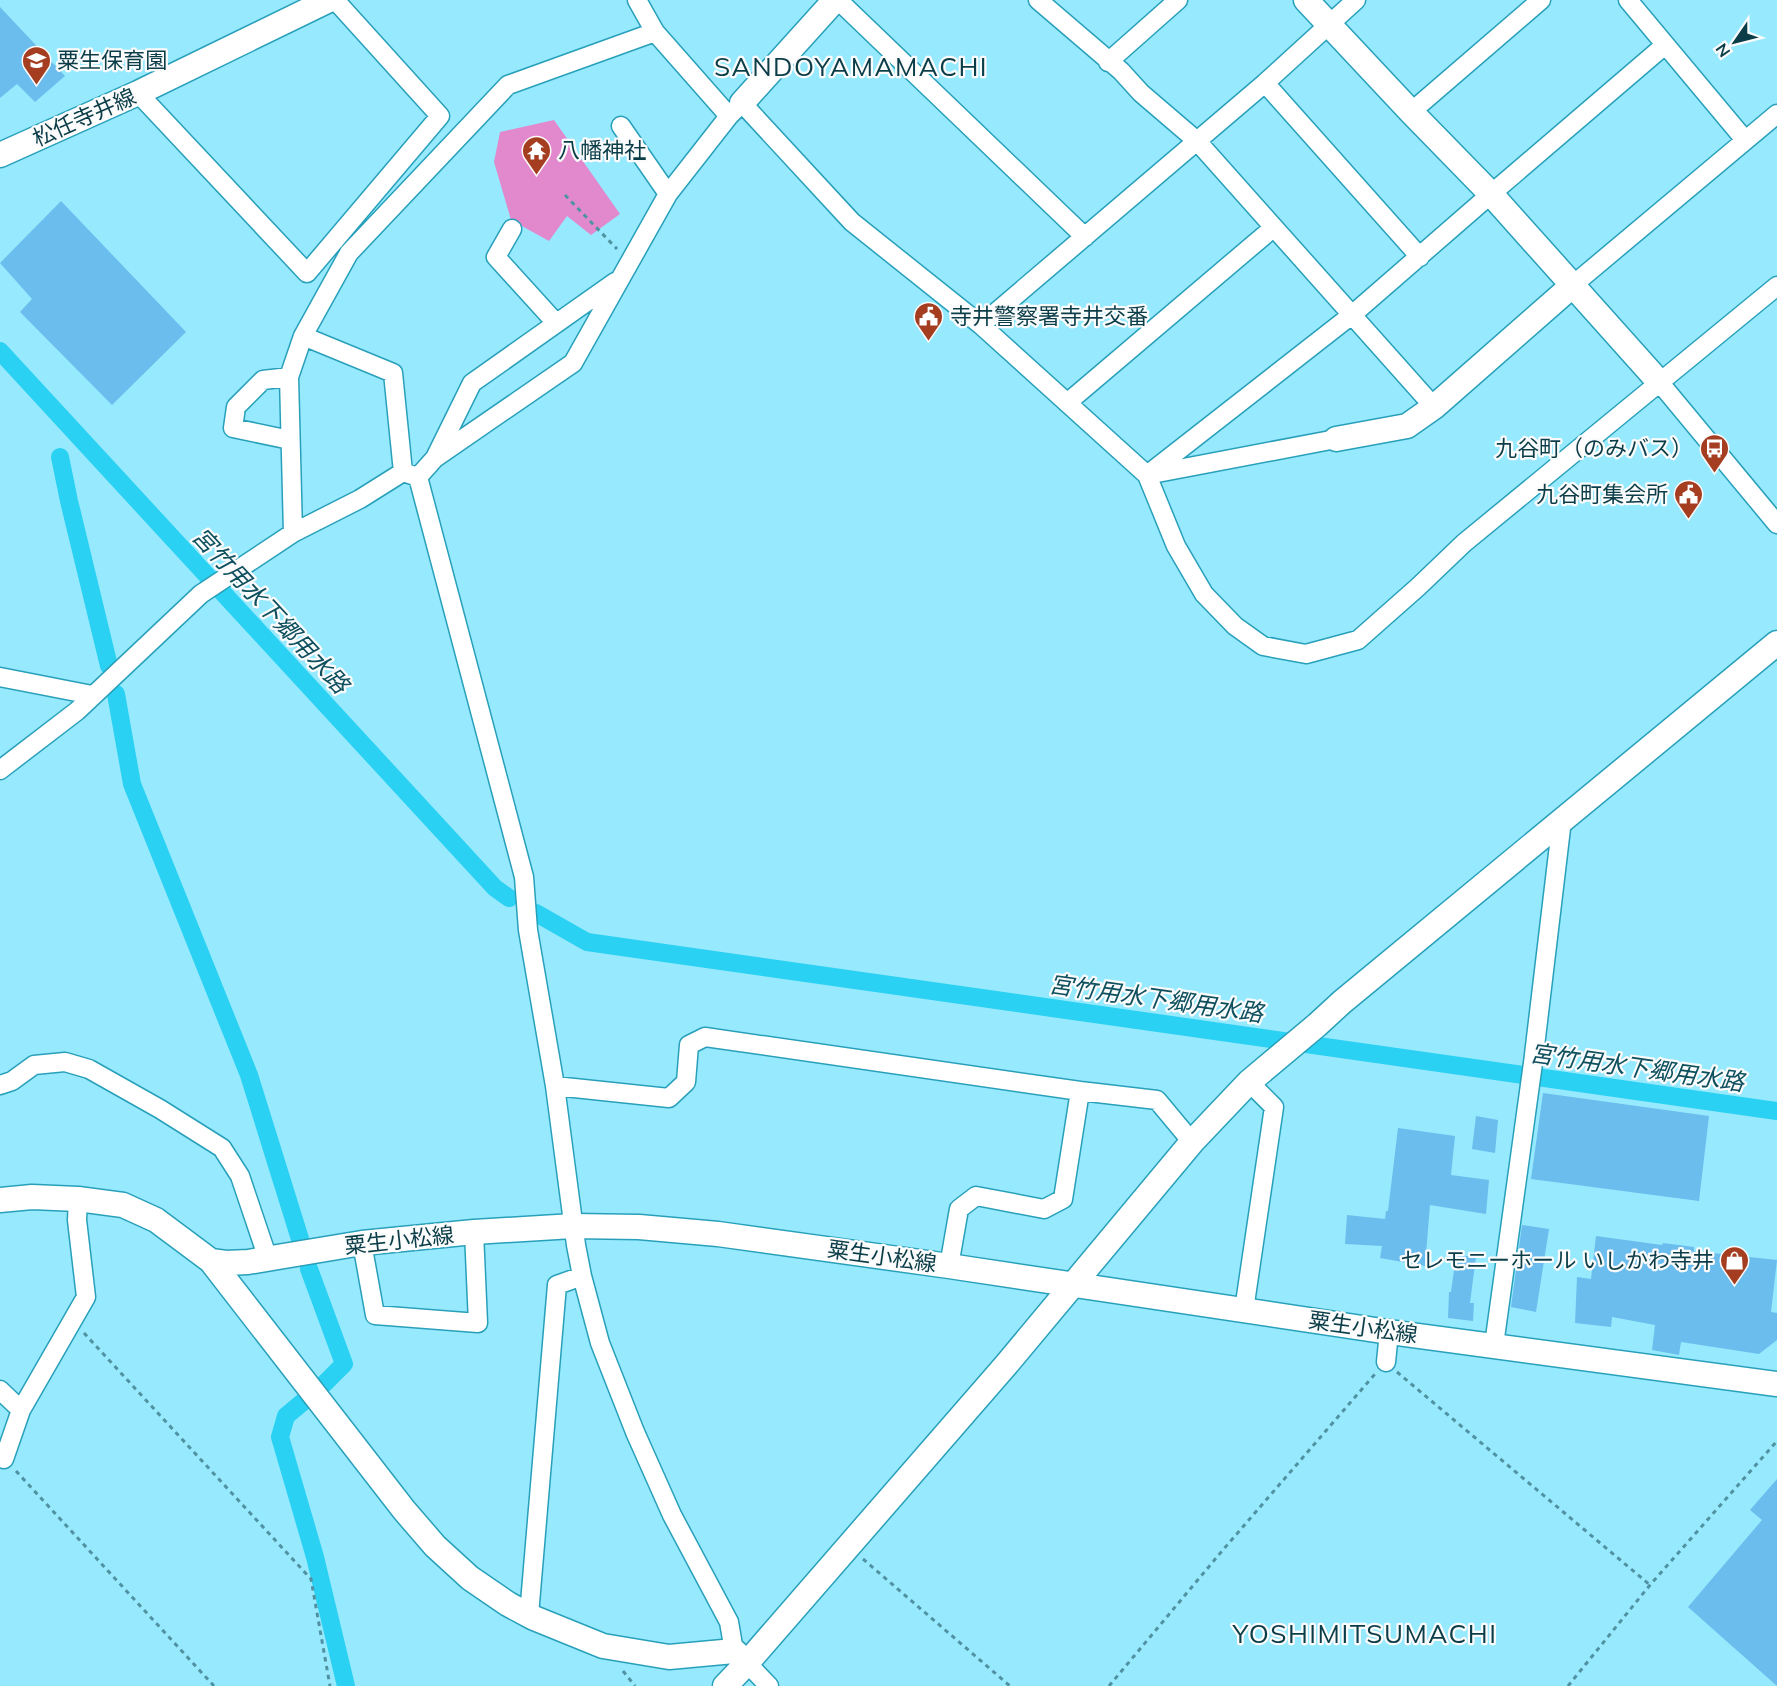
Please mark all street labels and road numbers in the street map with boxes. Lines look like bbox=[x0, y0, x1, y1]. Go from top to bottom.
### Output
street label: 松任寺井線 bbox=[28, 82, 140, 152]
street label: 粟生小松線 bbox=[343, 1220, 455, 1260]
street label: 粟生小松線 bbox=[826, 1234, 938, 1278]
street label: 粟生小松線 bbox=[1307, 1305, 1419, 1349]

